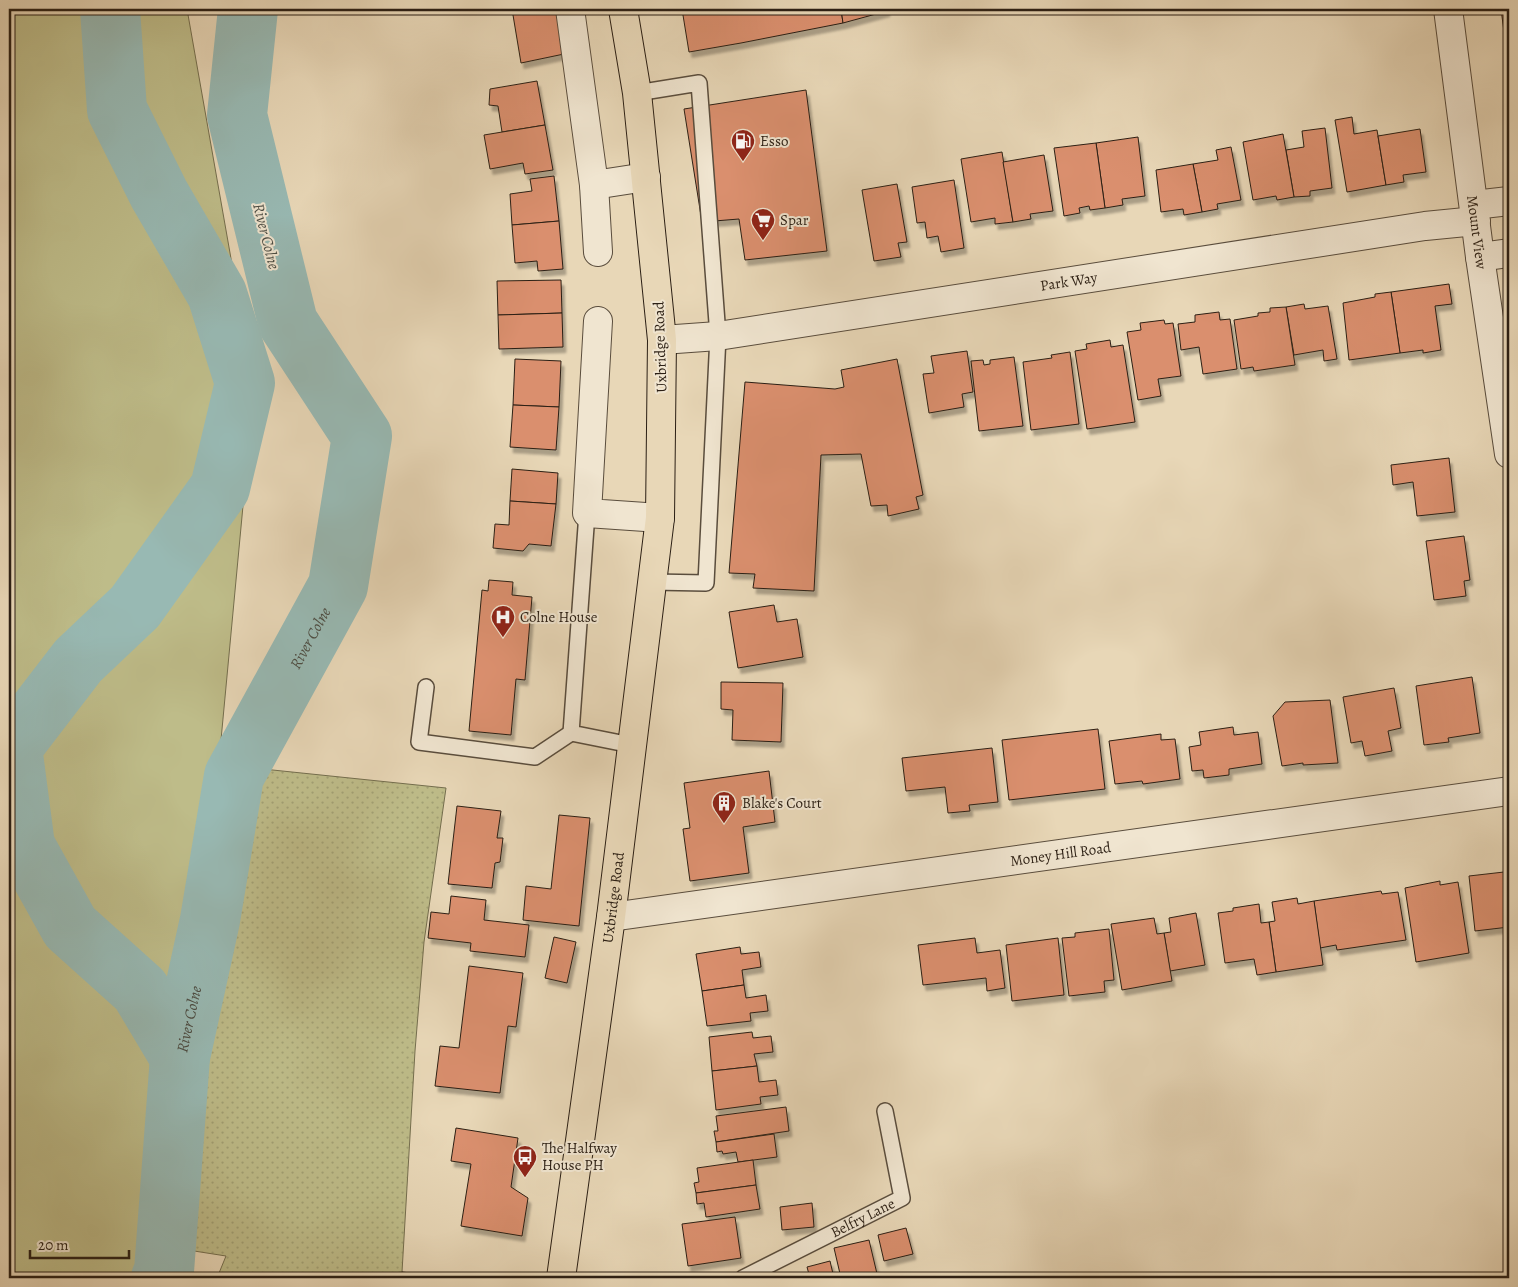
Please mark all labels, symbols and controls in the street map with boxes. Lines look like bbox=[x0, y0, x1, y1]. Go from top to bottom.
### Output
fuel station icon: Esso bbox=[730, 128, 756, 162]
place label: Esso bbox=[760, 131, 788, 151]
street label: Mount View bbox=[1462, 194, 1492, 271]
water label: River Colne bbox=[247, 201, 285, 272]
supermarket icon: Spar bbox=[750, 207, 776, 241]
place label: Spar bbox=[780, 210, 809, 230]
street label: Park Way bbox=[1039, 267, 1099, 296]
street label: Uxbridge Road bbox=[648, 300, 672, 393]
water label: River Colne bbox=[285, 603, 336, 673]
hospital icon: Colne House bbox=[490, 604, 516, 638]
place label: Colne House bbox=[520, 607, 598, 627]
building icon: Blake's Court bbox=[711, 790, 737, 824]
place label: Blake's Court bbox=[742, 793, 822, 813]
street label: Money Hill Road bbox=[1009, 837, 1113, 871]
street label: Uxbridge Road bbox=[597, 850, 629, 944]
water label: River Colne bbox=[171, 984, 207, 1055]
place label: The Halfway House PH bbox=[542, 1138, 617, 1175]
bus stop icon: The Halfway House PH bbox=[512, 1144, 538, 1178]
street label: Belfry Lane bbox=[827, 1193, 898, 1242]
scale bar bbox=[30, 1227, 129, 1259]
text: 20 m bbox=[38, 1235, 69, 1255]

